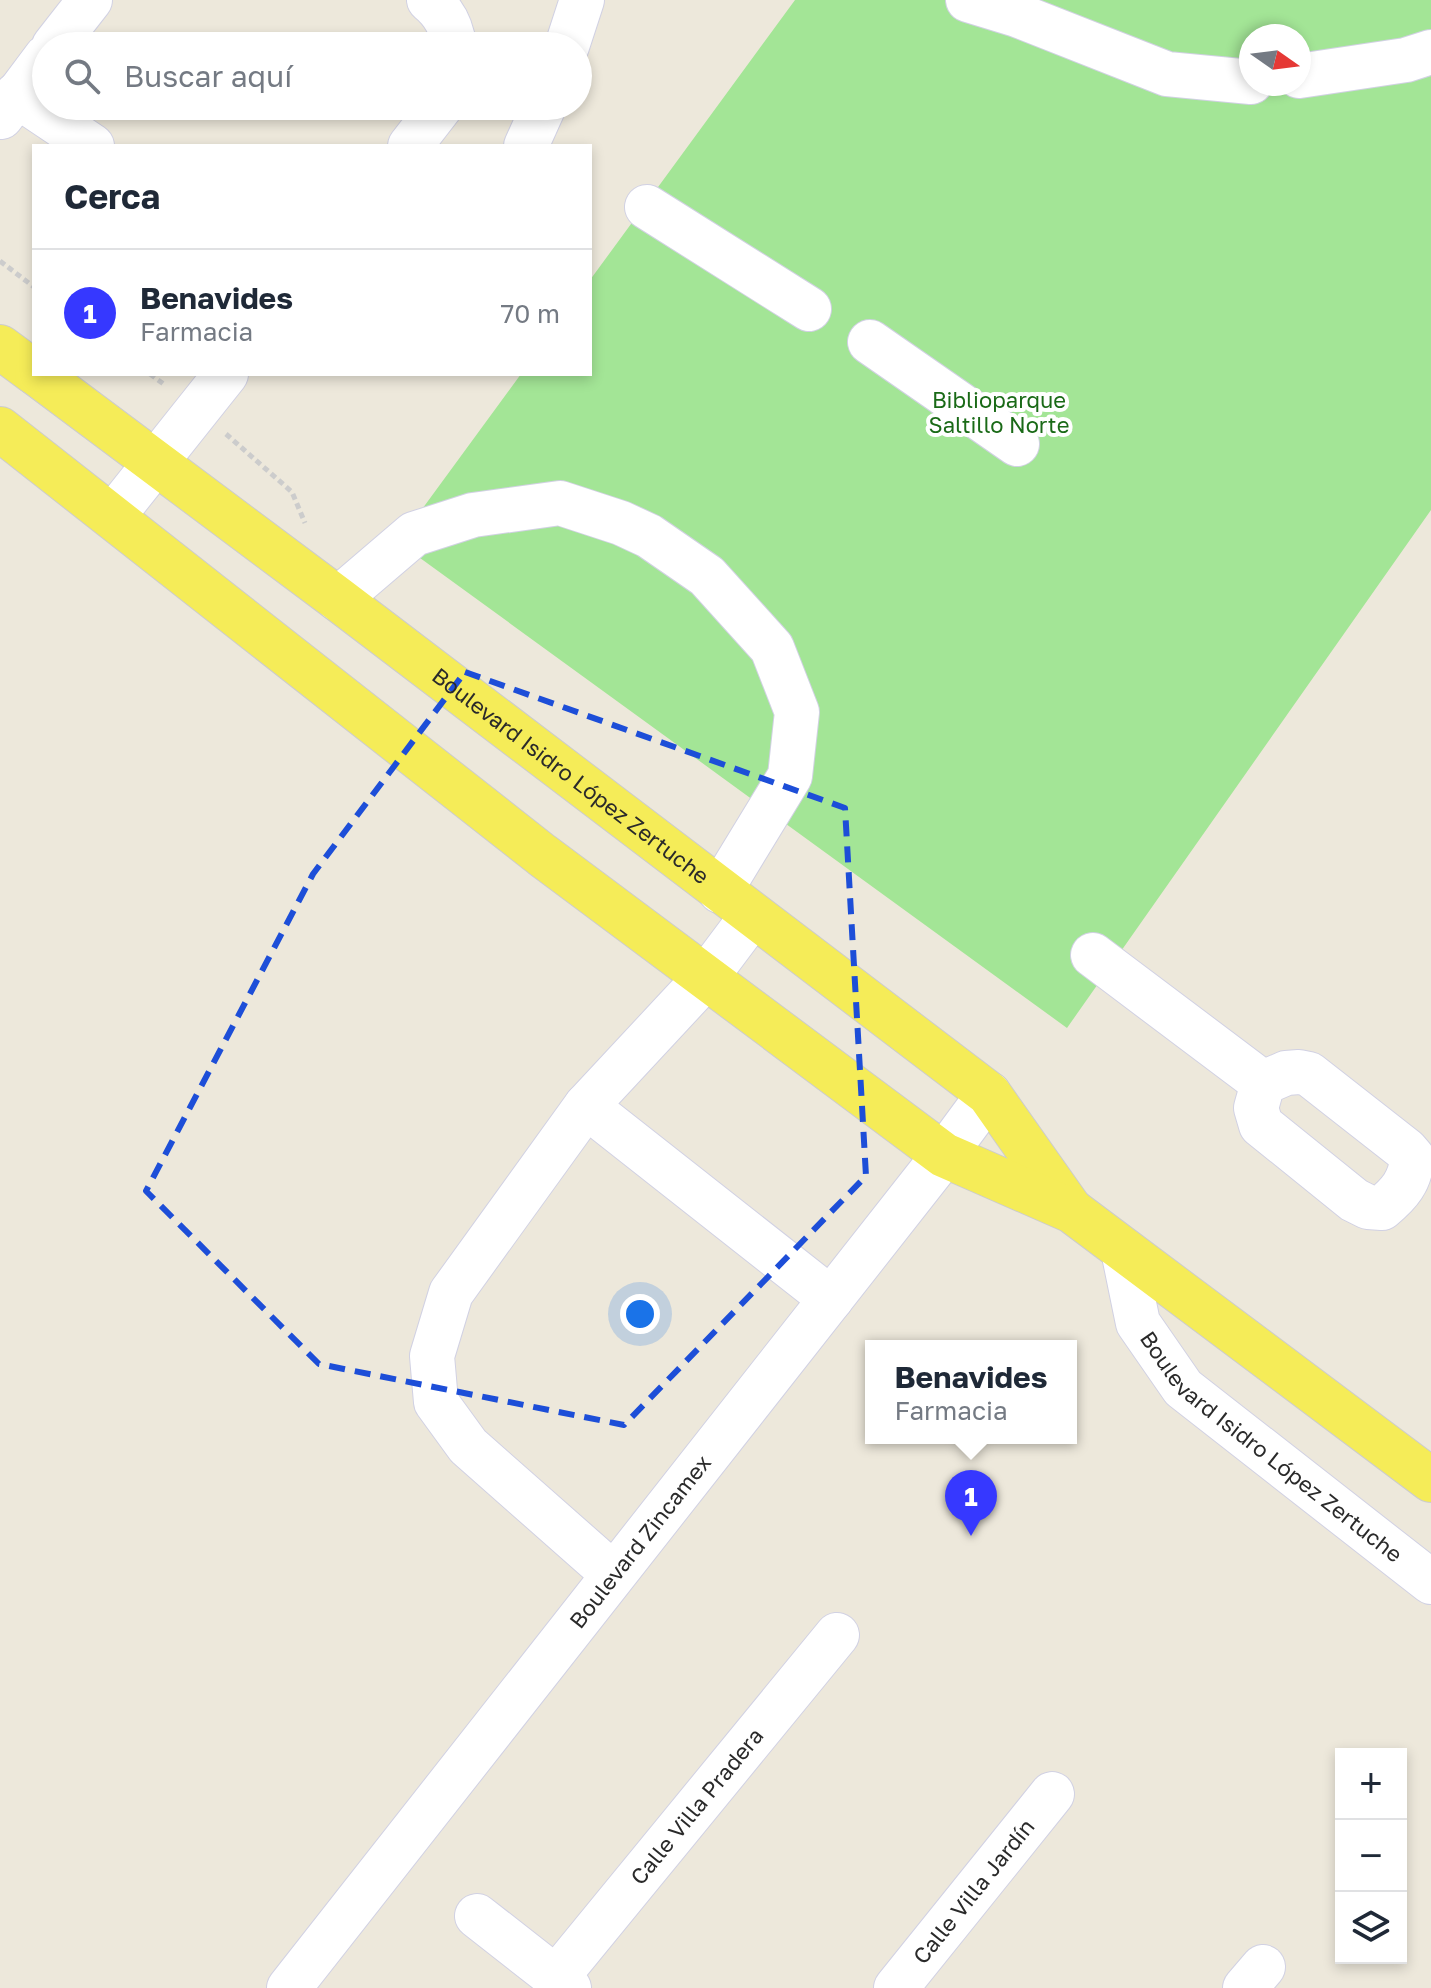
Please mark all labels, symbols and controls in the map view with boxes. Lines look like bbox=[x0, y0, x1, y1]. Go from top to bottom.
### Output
north arrow bbox=[1239, 24, 1311, 96]
search box bbox=[32, 32, 592, 120]
icon: search bbox=[60, 54, 104, 98]
text: Buscar aquí bbox=[124, 58, 292, 94]
text: Cerca bbox=[64, 176, 160, 216]
text: Benavides bbox=[140, 280, 293, 316]
text: 1 bbox=[83, 298, 97, 329]
text: 70 m bbox=[501, 298, 560, 329]
text: Farmacia bbox=[140, 316, 253, 347]
park label: Biblioparque Saltillo Norte bbox=[929, 386, 1069, 438]
street label: Boulevard Isidro López Zertuche bbox=[427, 662, 715, 889]
your location bbox=[620, 1294, 660, 1334]
street label: Boulevard Isidro López Zertuche bbox=[1135, 1326, 1408, 1568]
popup bbox=[865, 1340, 1077, 1444]
text: Benavides bbox=[894, 1359, 1048, 1395]
text: Farmacia bbox=[894, 1395, 1008, 1426]
street label: Boulevard Zincamex bbox=[563, 1449, 716, 1633]
pin: 1 bbox=[945, 1470, 997, 1536]
street label: Calle Villa Pradera bbox=[624, 1722, 768, 1890]
map controls bbox=[1335, 1748, 1407, 1964]
button: + bbox=[1335, 1748, 1407, 1820]
street label: Calle Villa Jardín bbox=[907, 1813, 1040, 1969]
button: − bbox=[1335, 1820, 1407, 1892]
button: layers bbox=[1335, 1892, 1407, 1964]

